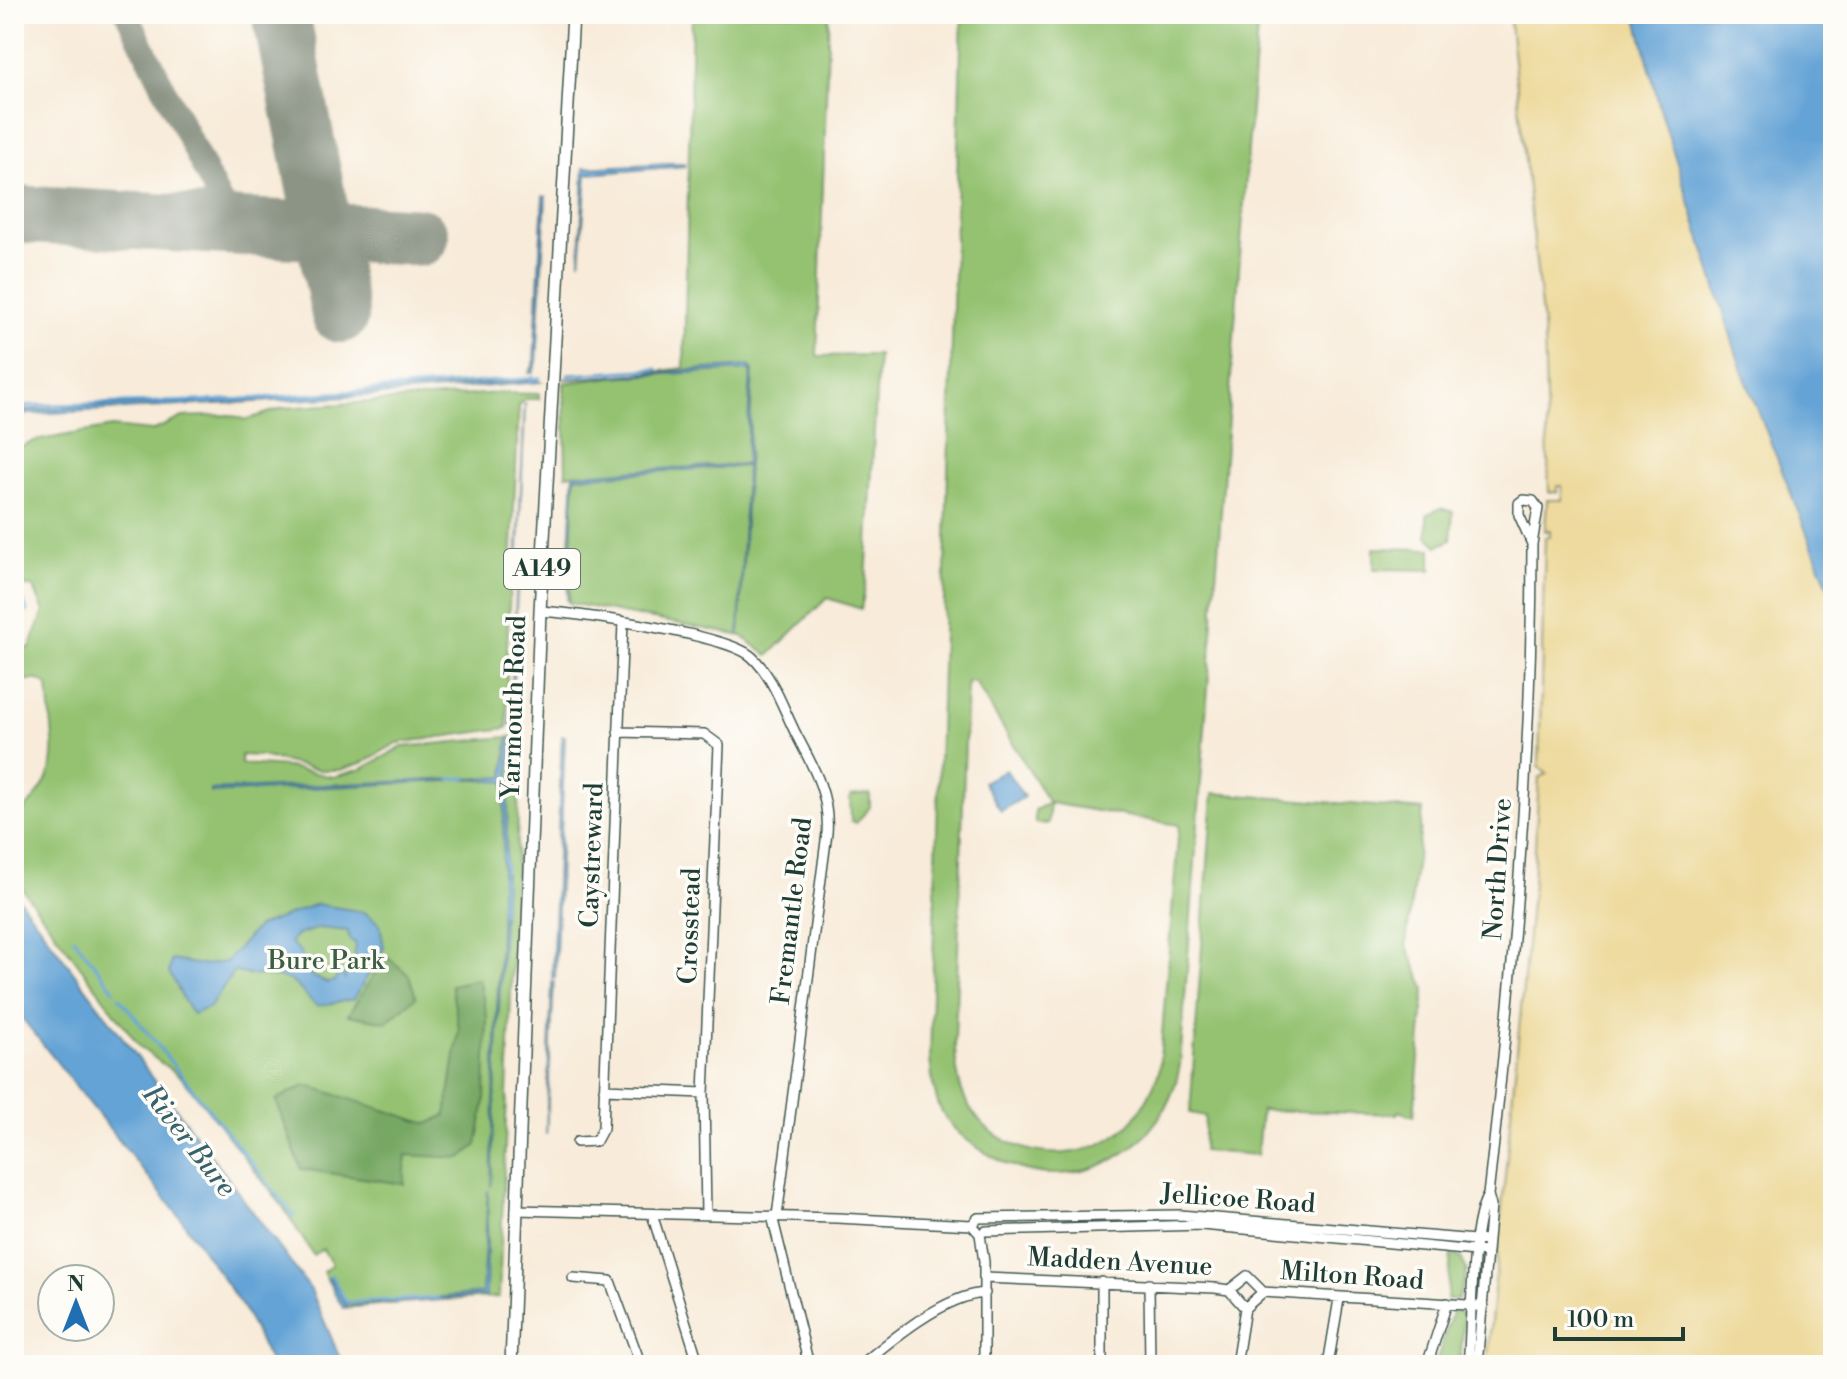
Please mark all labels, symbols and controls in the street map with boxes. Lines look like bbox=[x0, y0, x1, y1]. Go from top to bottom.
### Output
road number: A149 bbox=[504, 549, 580, 589]
street label: Yarmouth Road bbox=[495, 615, 533, 801]
street label: Caystreward bbox=[573, 782, 611, 928]
street label: North Drive bbox=[1477, 797, 1519, 941]
street label: Fremantle Road bbox=[765, 815, 819, 1006]
street label: Crosstead bbox=[672, 867, 708, 985]
park label: Bure Park bbox=[267, 945, 386, 977]
water label: River Bure bbox=[134, 1077, 244, 1204]
street label: Jellicoe Road bbox=[1159, 1178, 1317, 1220]
street label: Madden Avenue bbox=[1027, 1241, 1213, 1283]
street label: Milton Road bbox=[1279, 1255, 1425, 1297]
north arrow bbox=[36, 1263, 116, 1343]
text: N bbox=[67, 1271, 85, 1298]
scale bar bbox=[1555, 1291, 1683, 1341]
text: 100 m bbox=[1567, 1305, 1634, 1335]

